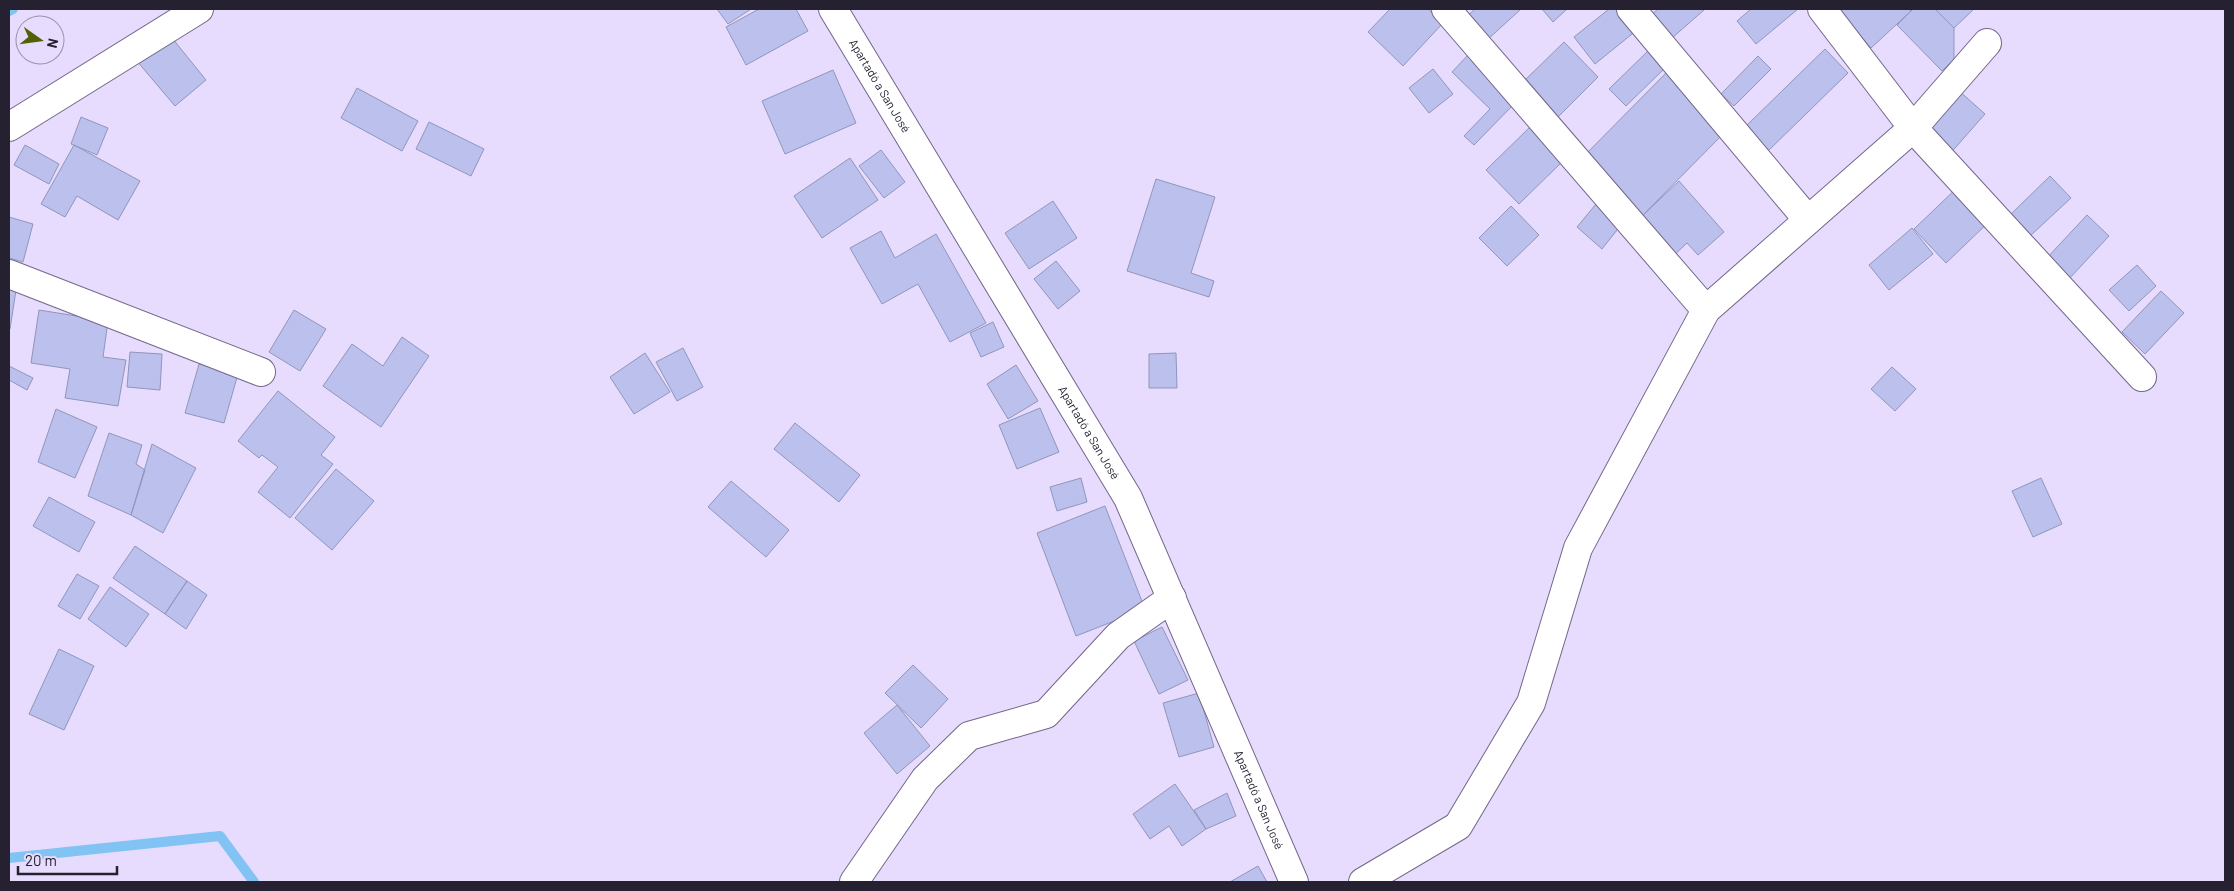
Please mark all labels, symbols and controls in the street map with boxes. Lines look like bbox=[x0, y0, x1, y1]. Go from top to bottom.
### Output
north arrow bbox=[15, 15, 65, 65]
street label: Apartadó a San José bbox=[847, 36, 914, 135]
text: N bbox=[44, 37, 62, 50]
street label: Apartadó a San José bbox=[1056, 383, 1123, 482]
street label: Apartadó a San José bbox=[1232, 748, 1287, 851]
scale bar bbox=[18, 844, 116, 876]
text: 20 m bbox=[25, 851, 57, 869]

